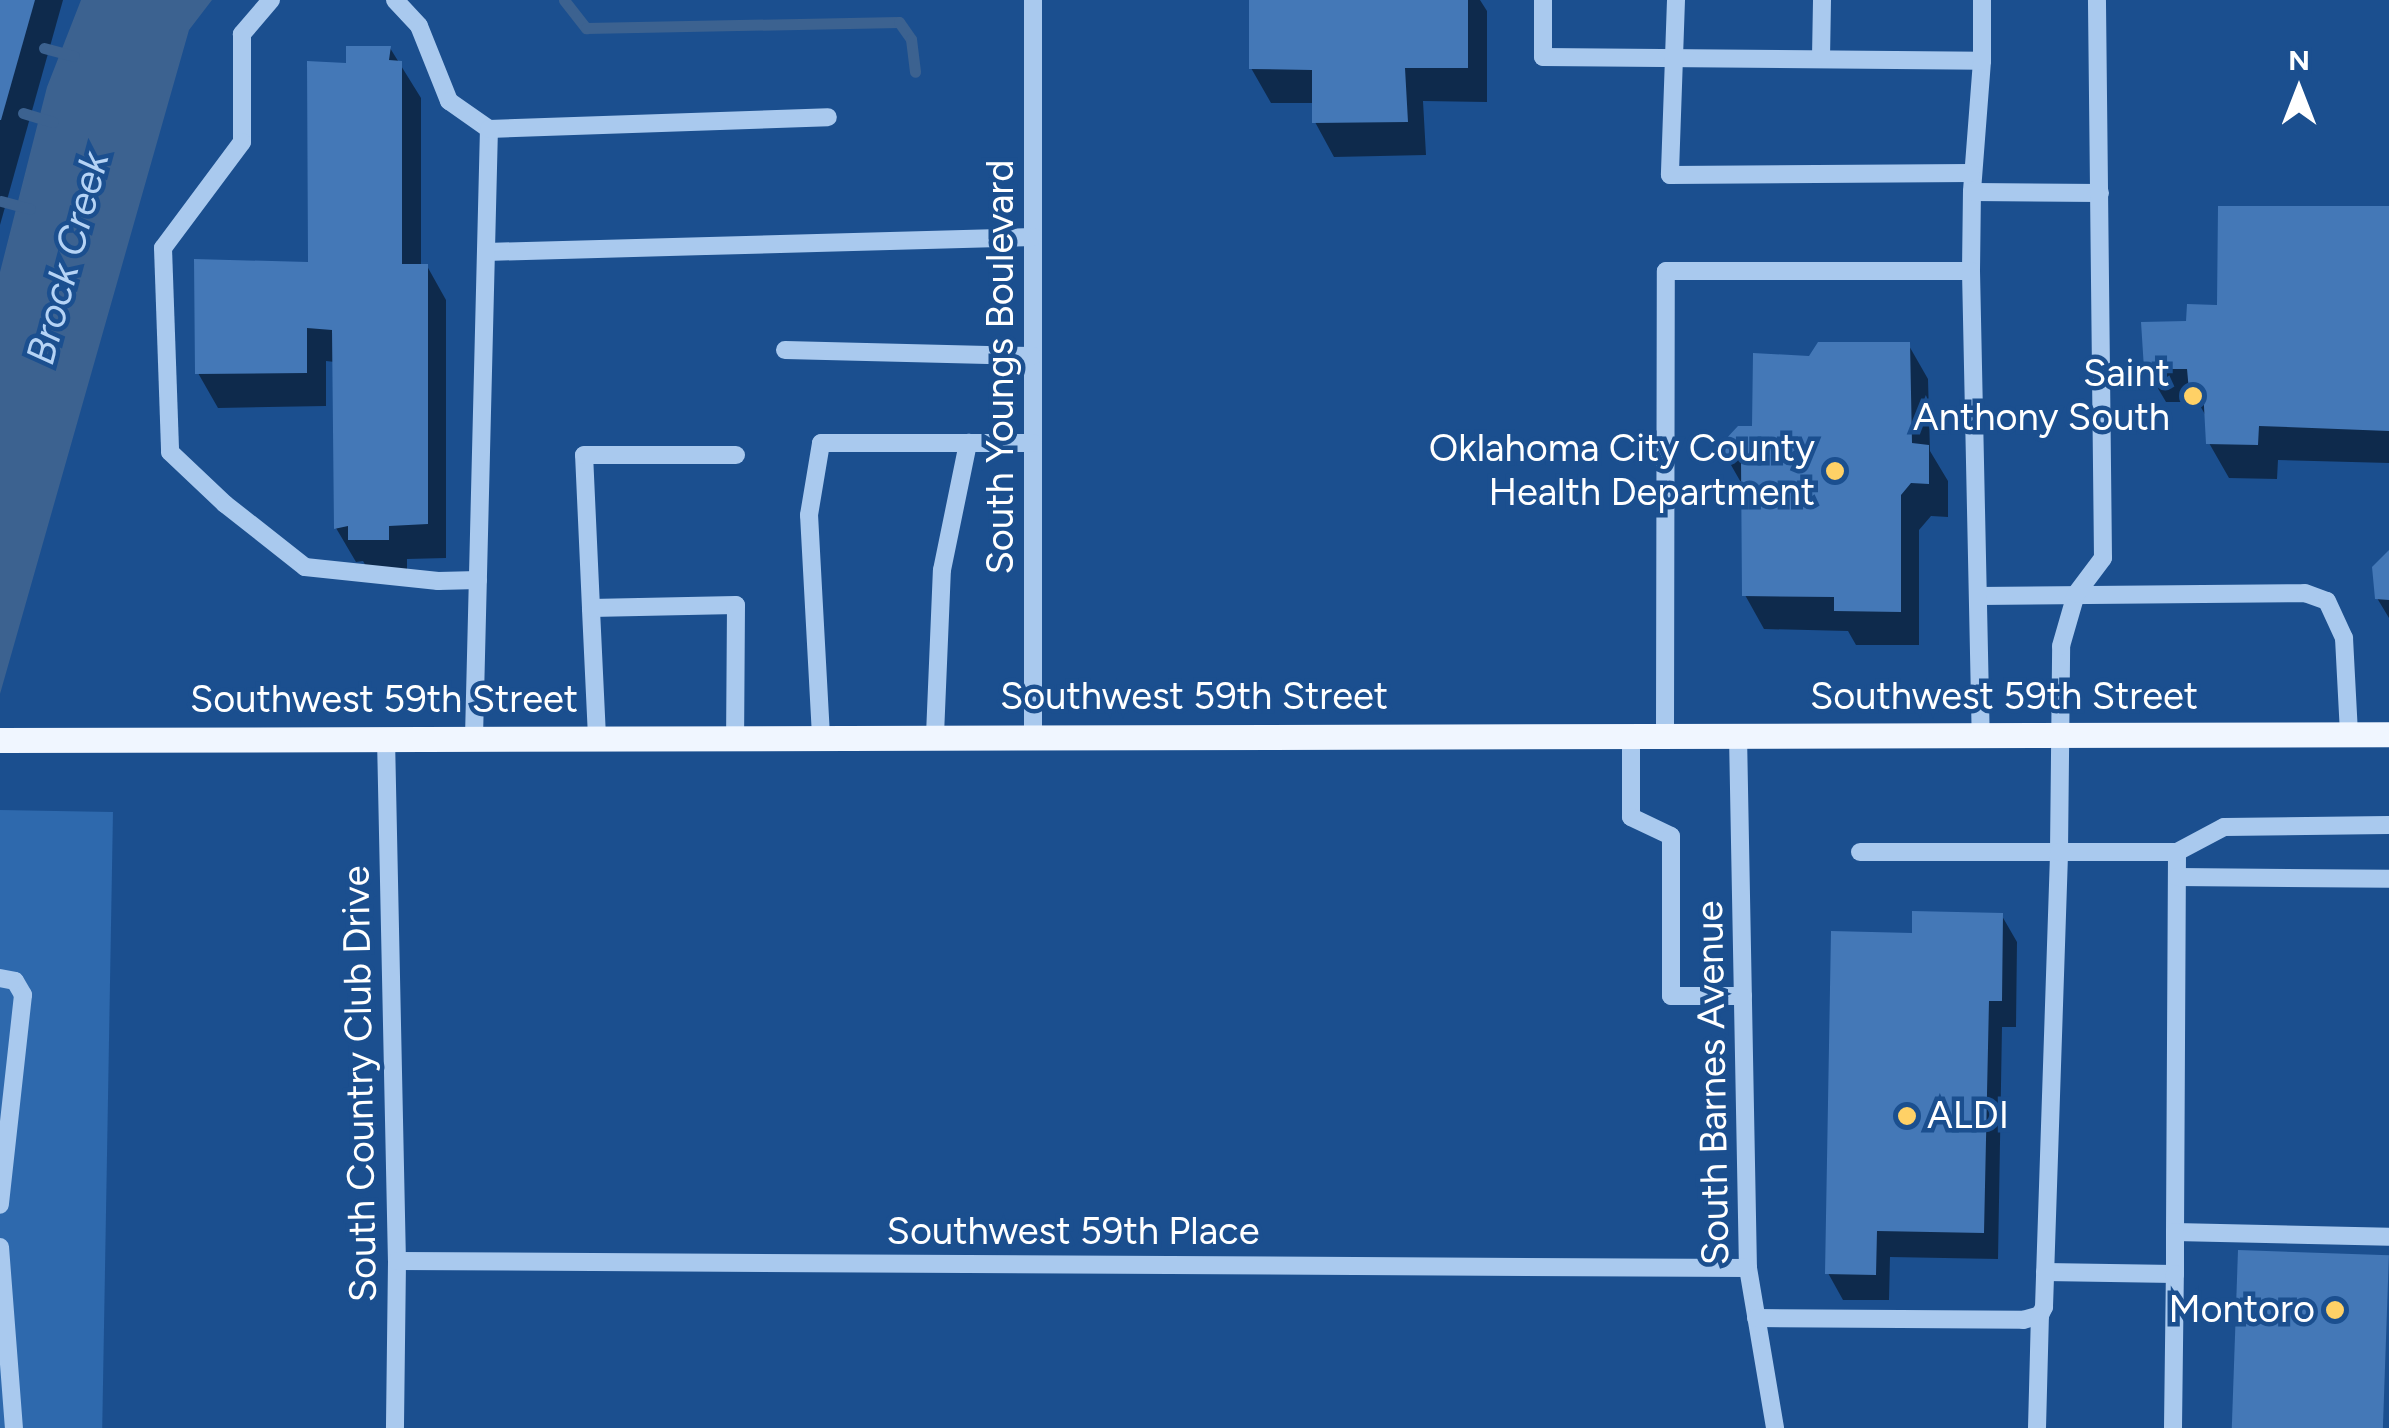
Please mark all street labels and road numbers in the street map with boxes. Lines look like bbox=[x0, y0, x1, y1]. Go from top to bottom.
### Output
street label: South Youngs Boulevard bbox=[978, 160, 1024, 574]
street label: Southwest 59th Street bbox=[1000, 674, 1388, 720]
street label: Southwest 59th Street bbox=[1810, 674, 2198, 720]
street label: Southwest 59th Street bbox=[190, 677, 578, 723]
street label: South Country Club Drive bbox=[333, 865, 387, 1303]
street label: South Barnes Avenue bbox=[1687, 900, 1739, 1266]
street label: Southwest 59th Place bbox=[887, 1209, 1259, 1255]

